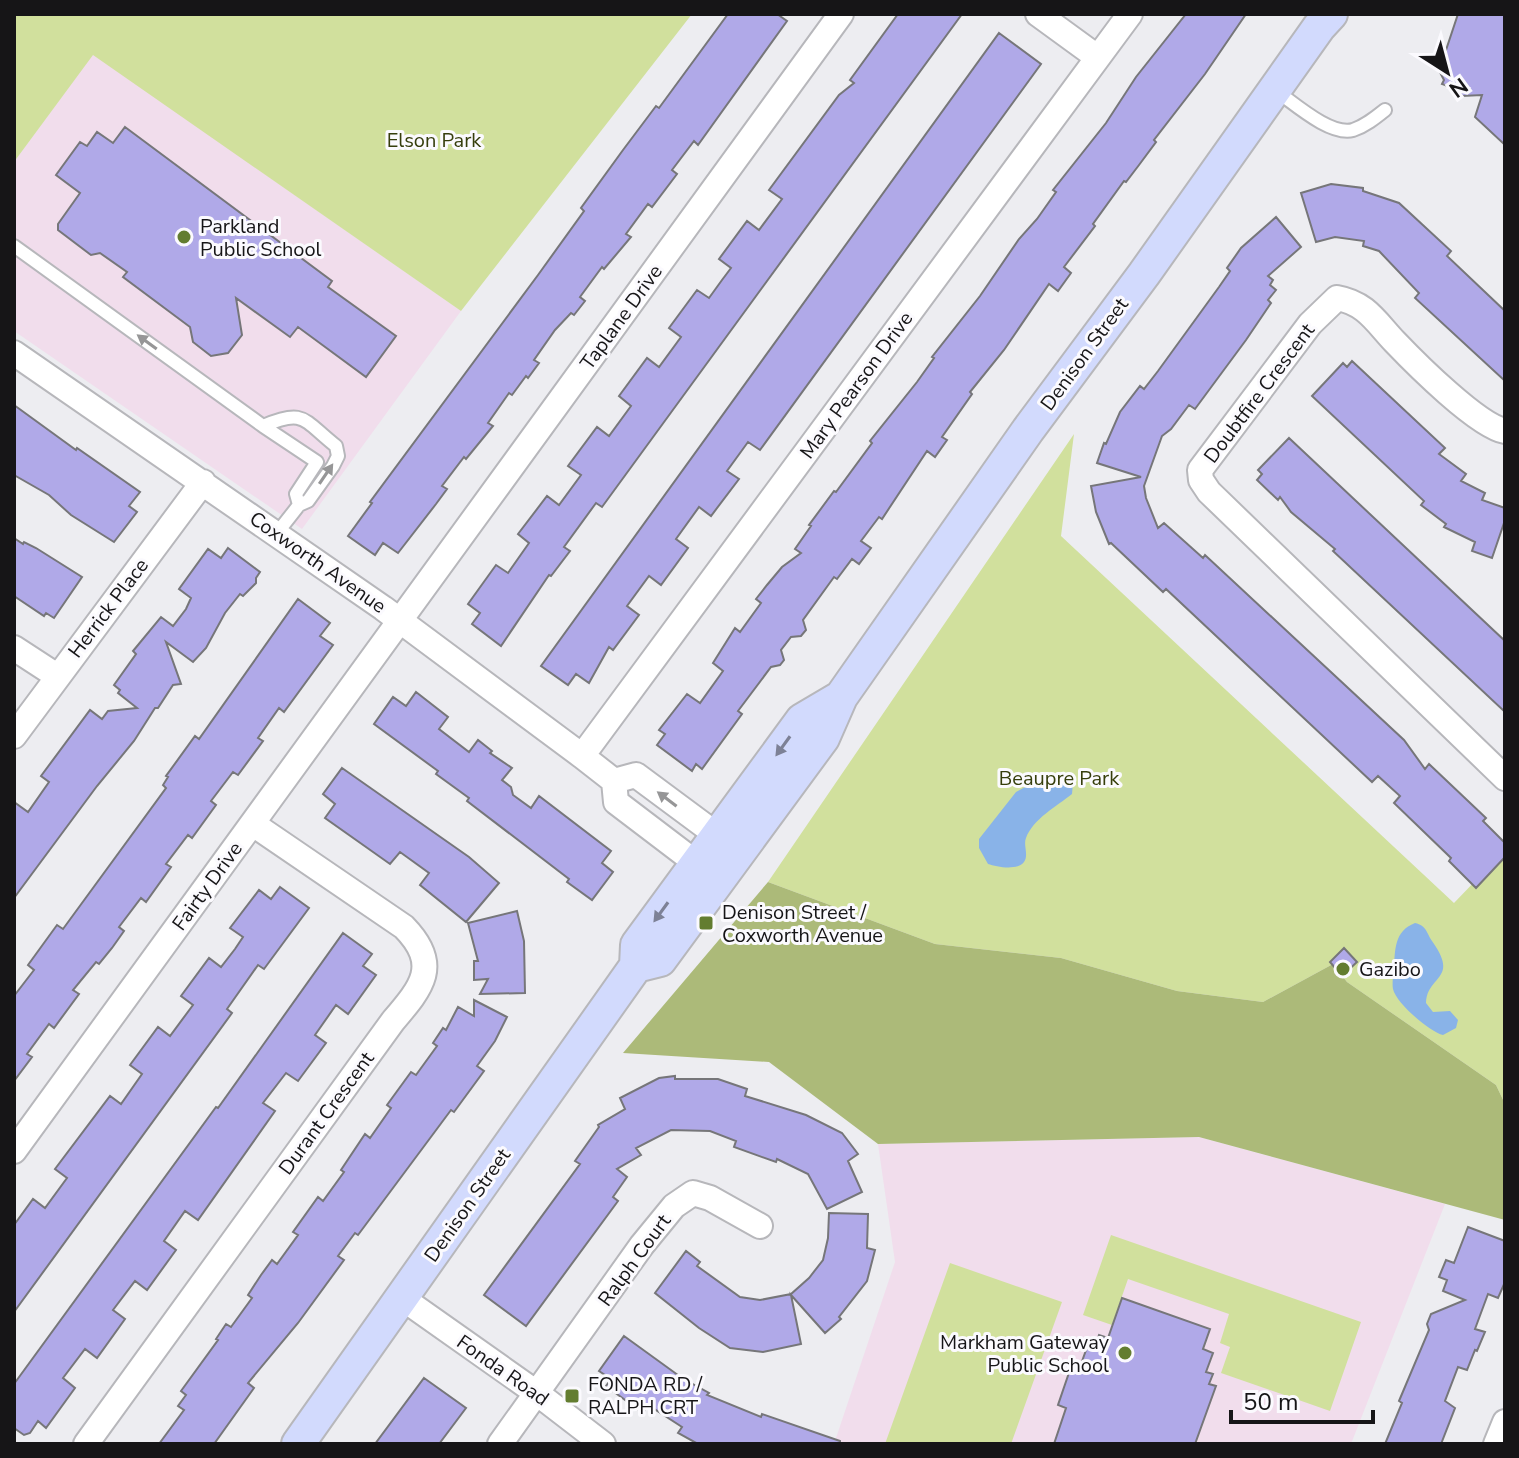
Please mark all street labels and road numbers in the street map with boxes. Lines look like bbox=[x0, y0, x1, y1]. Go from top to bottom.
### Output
street label: Taplane Drive bbox=[574, 259, 669, 375]
street label: Denison Street bbox=[1034, 292, 1135, 416]
street label: Mary Pearson Drive bbox=[794, 306, 919, 464]
street label: Doubtfire Crescent bbox=[1198, 317, 1322, 469]
street label: Coxworth Avenue bbox=[244, 505, 391, 620]
street label: Herrick Place bbox=[62, 553, 155, 664]
street label: Fairty Drive bbox=[166, 836, 249, 936]
street label: Durant Crescent bbox=[273, 1045, 381, 1180]
street label: Denison Street bbox=[418, 1142, 517, 1268]
street label: Ralph Court bbox=[592, 1208, 678, 1312]
street label: Fonda Road bbox=[451, 1329, 554, 1412]

